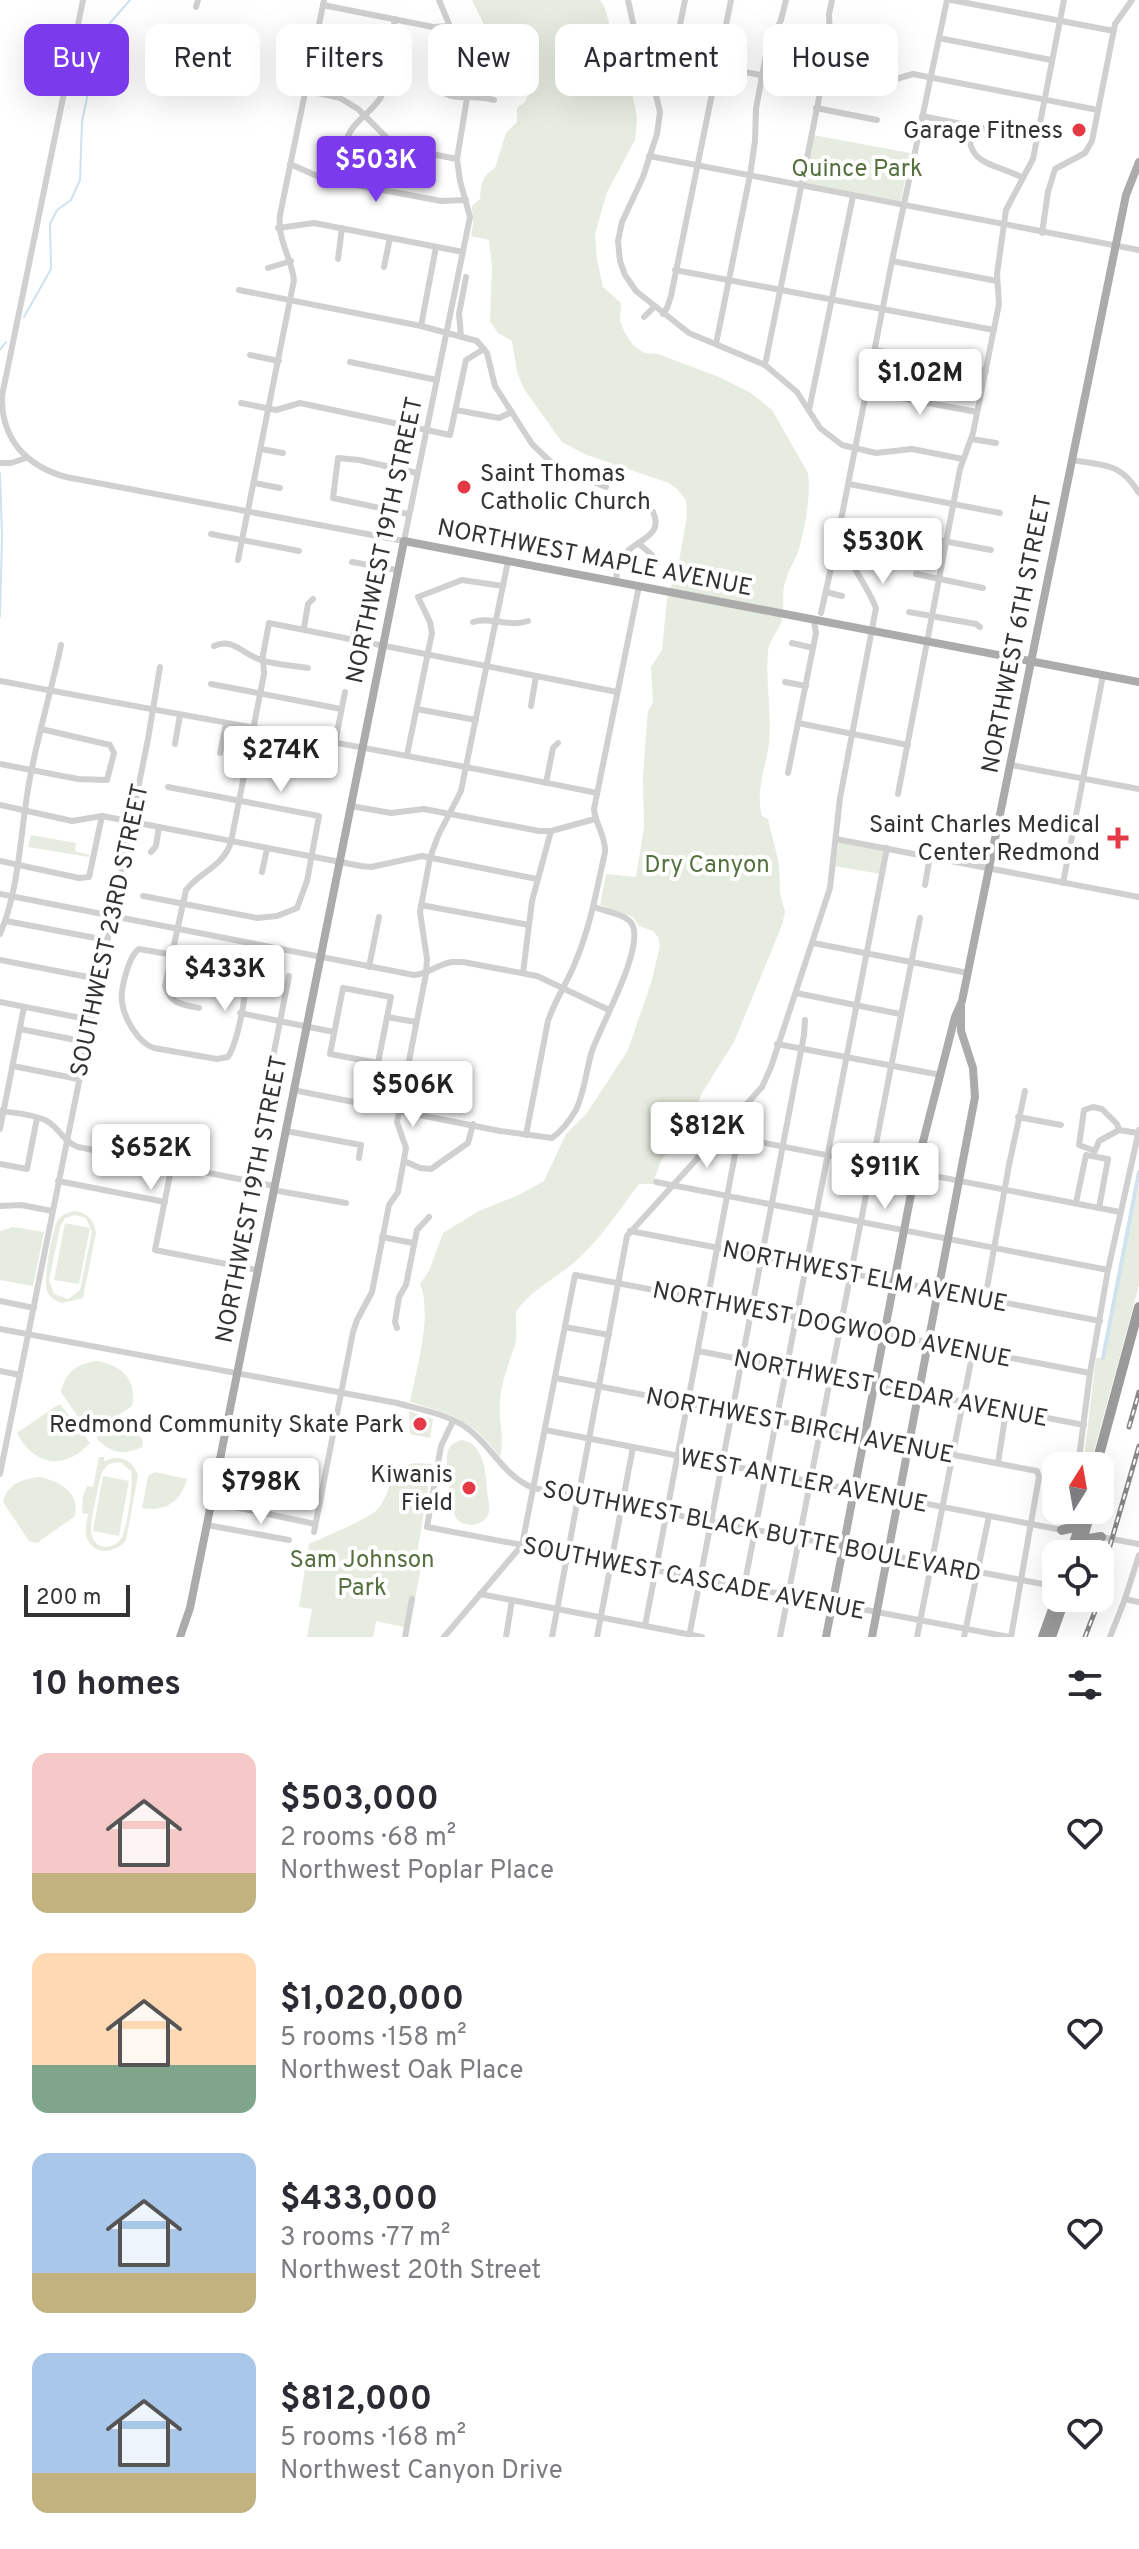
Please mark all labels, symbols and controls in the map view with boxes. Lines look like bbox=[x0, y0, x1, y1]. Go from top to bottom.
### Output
chip: Buy bbox=[24, 24, 129, 96]
chip: Rent bbox=[145, 24, 260, 96]
chip: Filters bbox=[276, 24, 412, 96]
chip: New bbox=[428, 24, 539, 96]
chip: Apartment bbox=[555, 24, 747, 96]
chip: House bbox=[763, 24, 898, 96]
place label: Garage Fitness bbox=[903, 117, 1063, 147]
marker: Garage Fitness bbox=[1070, 121, 1088, 139]
pin: $503K bbox=[320, 136, 432, 204]
text: $503K bbox=[335, 145, 417, 178]
park label: Quince Park bbox=[791, 155, 923, 185]
pin: $1.02M bbox=[855, 349, 985, 417]
text: $1.02M bbox=[877, 358, 963, 391]
street label: NORTHWEST 19TH STREET bbox=[341, 394, 431, 686]
place label: Saint Thomas Catholic Church bbox=[480, 460, 651, 518]
marker: Saint Thomas Catholic Church bbox=[455, 478, 473, 496]
street label: NORTHWEST 6TH STREET bbox=[976, 493, 1060, 776]
street label: NORTHWEST MAPLE AVENUE bbox=[434, 514, 755, 604]
pin: $530K bbox=[827, 518, 939, 586]
text: $530K bbox=[842, 527, 924, 560]
pin: $274K bbox=[225, 726, 337, 794]
text: $274K bbox=[242, 735, 320, 768]
street label: SOUTHWEST 23RD STREET bbox=[65, 781, 157, 1080]
place label: Saint Charles Medical Center Redmond bbox=[869, 811, 1100, 869]
marker: Saint Charles Medical Center Redmond bbox=[1107, 827, 1129, 849]
park label: Dry Canyon bbox=[644, 851, 770, 881]
pin: $433K bbox=[169, 945, 281, 1013]
text: $433K bbox=[184, 954, 266, 987]
street label: NORTHWEST 19TH STREET bbox=[210, 1053, 296, 1346]
pin: $506K bbox=[357, 1061, 469, 1129]
text: $506K bbox=[371, 1070, 455, 1103]
pin: $812K bbox=[651, 1102, 763, 1170]
text: $812K bbox=[669, 1111, 745, 1144]
pin: $652K bbox=[95, 1124, 207, 1192]
text: $652K bbox=[110, 1133, 192, 1166]
pin: $911K bbox=[829, 1143, 941, 1211]
text: $911K bbox=[850, 1152, 920, 1185]
street label: NORTHWEST ELM AVENUE bbox=[719, 1236, 1010, 1320]
street label: NORTHWEST DOGWOOD AVENUE bbox=[650, 1276, 1013, 1375]
street label: NORTHWEST CEDAR AVENUE bbox=[731, 1345, 1050, 1435]
street label: NORTHWEST BIRCH AVENUE bbox=[643, 1382, 956, 1472]
place label: Redmond Community Skate Park bbox=[49, 1411, 404, 1441]
marker: Redmond Community Skate Park bbox=[411, 1415, 429, 1433]
street label: WEST ANTLER AVENUE bbox=[677, 1443, 930, 1521]
north arrow bbox=[1042, 1452, 1114, 1524]
map controls bbox=[1042, 1452, 1114, 1612]
pin: $798K bbox=[205, 1458, 317, 1526]
place label: Kiwanis Field bbox=[370, 1461, 453, 1519]
text: $798K bbox=[221, 1467, 301, 1500]
street label: SOUTHWEST BLACK BUTTE BOULEVARD bbox=[540, 1476, 983, 1590]
marker: Kiwanis Field bbox=[460, 1479, 478, 1497]
street label: SOUTHWEST CASCADE AVENUE bbox=[520, 1532, 867, 1628]
button: locate bbox=[1042, 1540, 1114, 1612]
park label: Sam Johnson Park bbox=[290, 1546, 434, 1604]
scale bar bbox=[24, 1581, 130, 1617]
text: 200 m bbox=[36, 1585, 101, 1612]
icon: filters bbox=[1063, 1663, 1107, 1707]
text: 10 homes bbox=[32, 1664, 181, 1707]
text: $503,000 bbox=[280, 1779, 439, 1822]
icon: home bbox=[96, 1785, 192, 1881]
icon: heart bbox=[1063, 1811, 1107, 1855]
text: 2 rooms · 68 m² bbox=[280, 1822, 456, 1855]
text: Northwest Poplar Place bbox=[280, 1855, 554, 1888]
text: $1,020,000 bbox=[280, 1979, 464, 2022]
icon: home bbox=[96, 1985, 192, 2081]
icon: heart bbox=[1063, 2011, 1107, 2055]
text: 5 rooms · 158 m² bbox=[280, 2022, 467, 2055]
text: Northwest Oak Place bbox=[280, 2055, 524, 2088]
text: $433,000 bbox=[280, 2179, 438, 2222]
icon: home bbox=[96, 2185, 192, 2281]
icon: heart bbox=[1063, 2211, 1107, 2255]
text: 3 rooms · 77 m² bbox=[280, 2222, 450, 2255]
text: Northwest 20th Street bbox=[280, 2255, 541, 2288]
text: $812,000 bbox=[280, 2379, 432, 2422]
icon: home bbox=[96, 2385, 192, 2481]
icon: heart bbox=[1063, 2411, 1107, 2455]
text: 5 rooms · 168 m² bbox=[280, 2422, 466, 2455]
text: Northwest Canyon Drive bbox=[280, 2455, 563, 2488]

